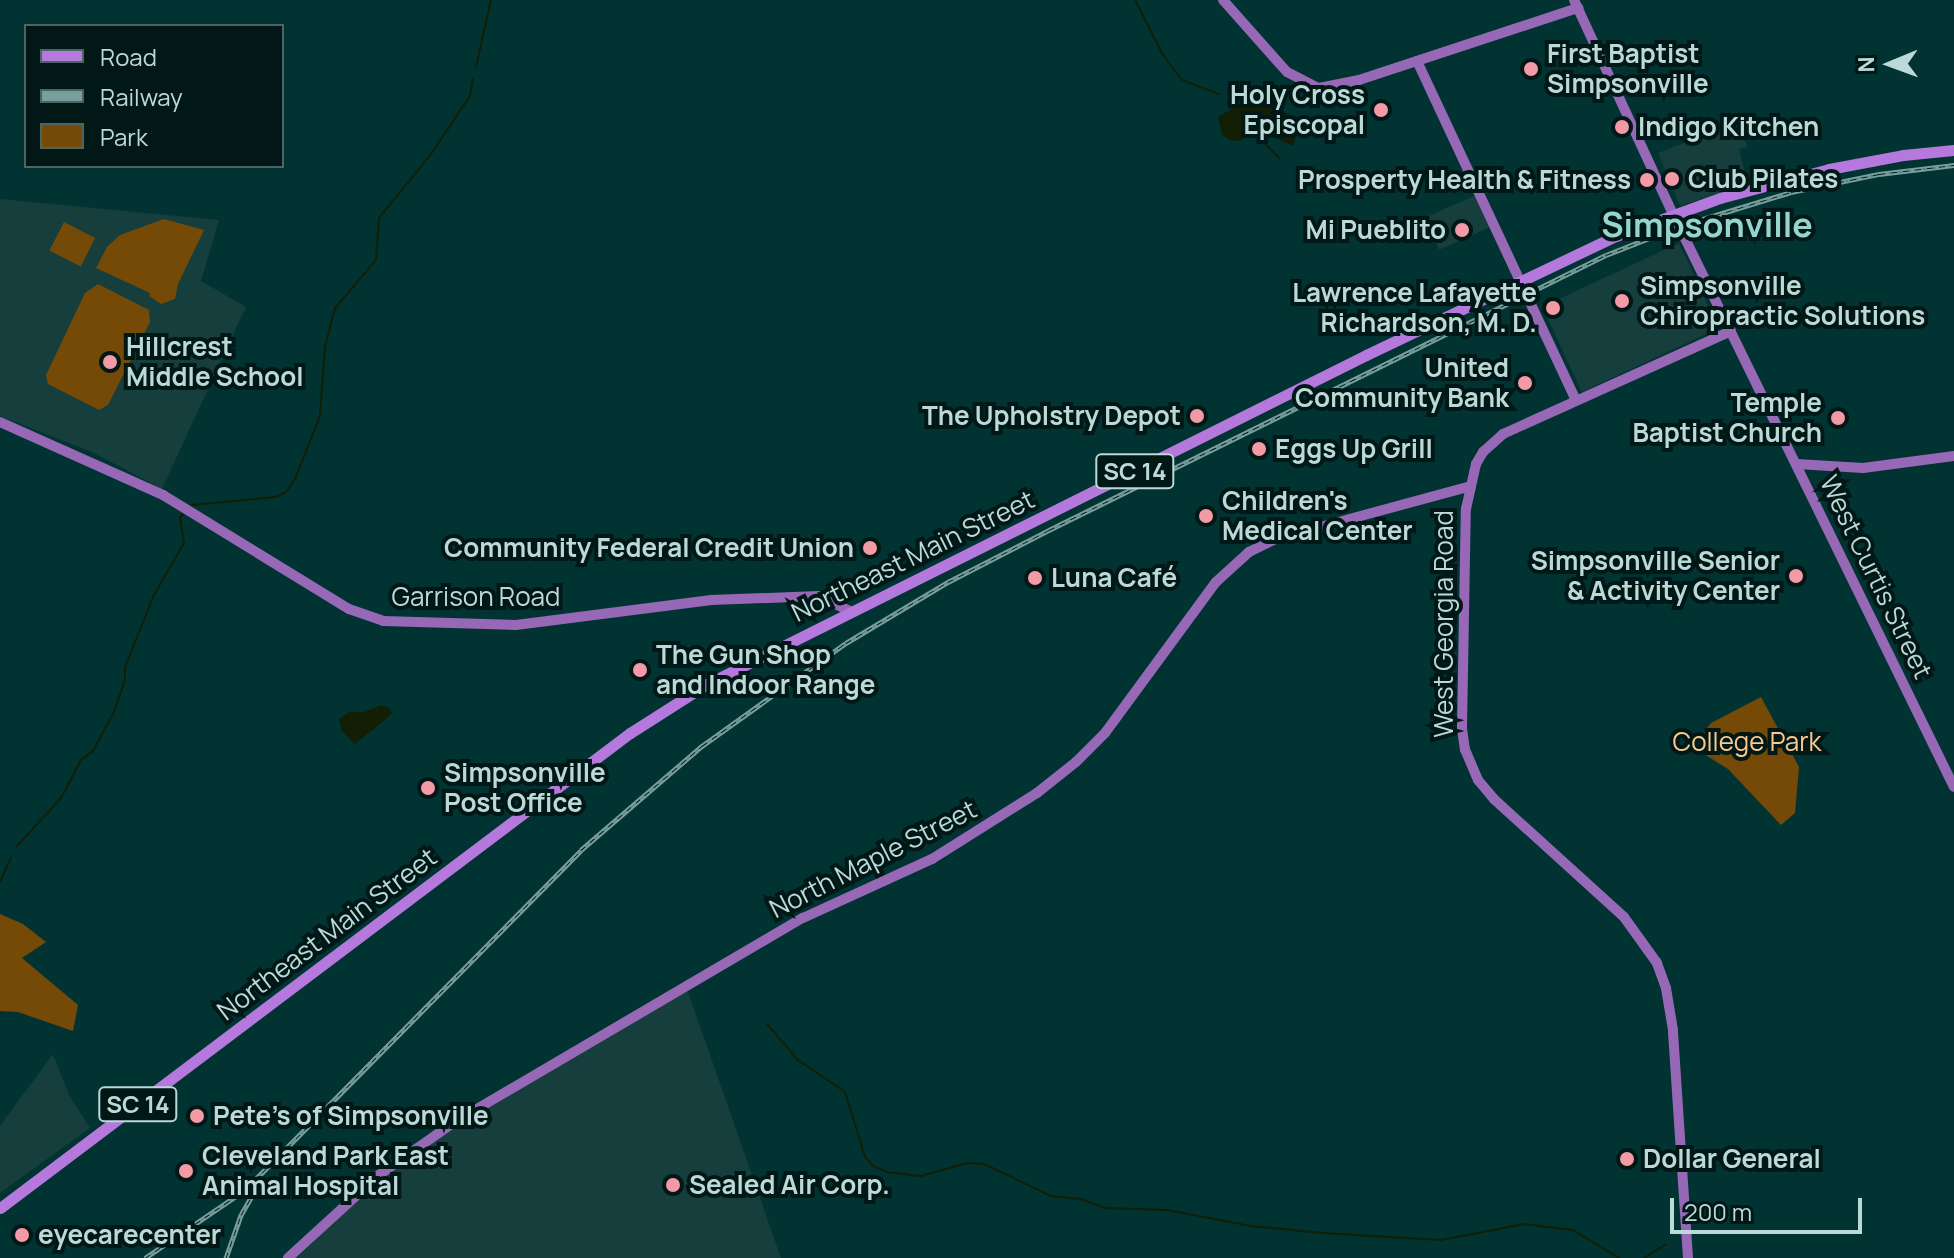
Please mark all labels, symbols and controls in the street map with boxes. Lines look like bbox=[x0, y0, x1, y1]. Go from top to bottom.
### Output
legend bbox=[24, 24, 284, 168]
north arrow bbox=[1850, 24, 1930, 104]
place label: First Baptist Simpsonville bbox=[1547, 38, 1709, 100]
text: Road bbox=[100, 40, 157, 73]
text: N bbox=[1851, 56, 1881, 73]
marker: First Baptist Simpsonville bbox=[1522, 60, 1540, 78]
place label: Holy Cross Episcopal bbox=[1230, 79, 1365, 140]
text: Railway bbox=[100, 80, 183, 113]
marker: Holy Cross Episcopal bbox=[1372, 101, 1390, 119]
place label: Indigo Kitchen bbox=[1638, 111, 1819, 143]
marker: Indigo Kitchen bbox=[1613, 118, 1631, 136]
text: Park bbox=[100, 120, 148, 153]
place label: Club Pilates bbox=[1688, 163, 1838, 195]
place label: Prosperty Health & Fitness bbox=[1298, 164, 1631, 196]
marker: Club Pilates bbox=[1663, 170, 1681, 188]
marker: Prosperty Health & Fitness bbox=[1638, 171, 1656, 189]
district label: Simpsonville bbox=[1601, 205, 1813, 245]
place label: Mi Pueblito bbox=[1306, 214, 1446, 246]
marker: Mi Pueblito bbox=[1453, 221, 1471, 239]
place label: Simpsonville Chiropractic Solutions bbox=[1640, 270, 1925, 332]
place label: Lawrence Lafayette Richardson, M. D. bbox=[1292, 277, 1537, 338]
marker: Simpsonville Chiropractic Solutions bbox=[1611, 290, 1633, 312]
marker: Lawrence Lafayette Richardson, M. D. bbox=[1544, 299, 1562, 317]
place label: Hillcrest Middle School bbox=[126, 331, 304, 392]
place label: United Community Bank bbox=[1295, 352, 1509, 414]
marker: Hillcrest Middle School bbox=[101, 353, 119, 371]
marker: United Community Bank bbox=[1516, 374, 1534, 392]
place label: Temple Baptist Church bbox=[1632, 387, 1822, 448]
place label: The Upholstry Depot bbox=[922, 400, 1181, 432]
marker: The Upholstry Depot bbox=[1188, 407, 1206, 425]
marker: Temple Baptist Church bbox=[1829, 409, 1847, 427]
place label: Eggs Up Grill bbox=[1275, 433, 1433, 465]
marker: Eggs Up Grill bbox=[1250, 440, 1268, 458]
road number: SC 14 bbox=[1095, 451, 1175, 491]
street label: West Curtis Street bbox=[1813, 470, 1939, 684]
street label: Northeast Main Street bbox=[786, 484, 1040, 628]
place label: Children's Medical Center bbox=[1222, 485, 1413, 546]
marker: Children's Medical Center bbox=[1197, 507, 1215, 525]
street label: West Georgia Road bbox=[1428, 510, 1460, 738]
place label: Community Federal Credit Union bbox=[444, 532, 854, 564]
marker: Community Federal Credit Union bbox=[861, 539, 879, 557]
place label: Simpsonville Senior & Activity Center bbox=[1531, 545, 1780, 606]
place label: Luna Café bbox=[1051, 562, 1177, 594]
marker: Simpsonville Senior & Activity Center bbox=[1787, 567, 1805, 585]
marker: Luna Café bbox=[1026, 569, 1044, 587]
street label: Garrison Road bbox=[392, 581, 560, 613]
place label: The Gun Shop and Indoor Range bbox=[656, 639, 875, 700]
marker: The Gun Shop and Indoor Range bbox=[631, 661, 649, 679]
park label: College Park bbox=[1673, 726, 1821, 758]
place label: Simpsonville Post Office bbox=[444, 757, 606, 818]
marker: Simpsonville Post Office bbox=[419, 779, 437, 797]
street label: North Maple Street bbox=[764, 793, 982, 925]
street label: Northeast Main Street bbox=[211, 841, 443, 1027]
road number: SC 14 bbox=[98, 1084, 178, 1124]
place label: Pete's of Simpsonville bbox=[213, 1100, 488, 1132]
marker: Pete's of Simpsonville bbox=[188, 1107, 206, 1125]
place label: Cleveland Park East Animal Hospital bbox=[202, 1140, 449, 1202]
place label: Dollar General bbox=[1643, 1143, 1821, 1175]
marker: Dollar General bbox=[1618, 1150, 1636, 1168]
marker: Cleveland Park East Animal Hospital bbox=[177, 1162, 195, 1180]
place label: Sealed Air Corp. bbox=[689, 1169, 890, 1201]
marker: Sealed Air Corp. bbox=[664, 1176, 682, 1194]
scale bar bbox=[1674, 1182, 1866, 1232]
text: 200 m bbox=[1684, 1195, 1752, 1228]
place label: eyecarecenter bbox=[38, 1219, 221, 1251]
marker: eyecarecenter bbox=[13, 1226, 31, 1244]

